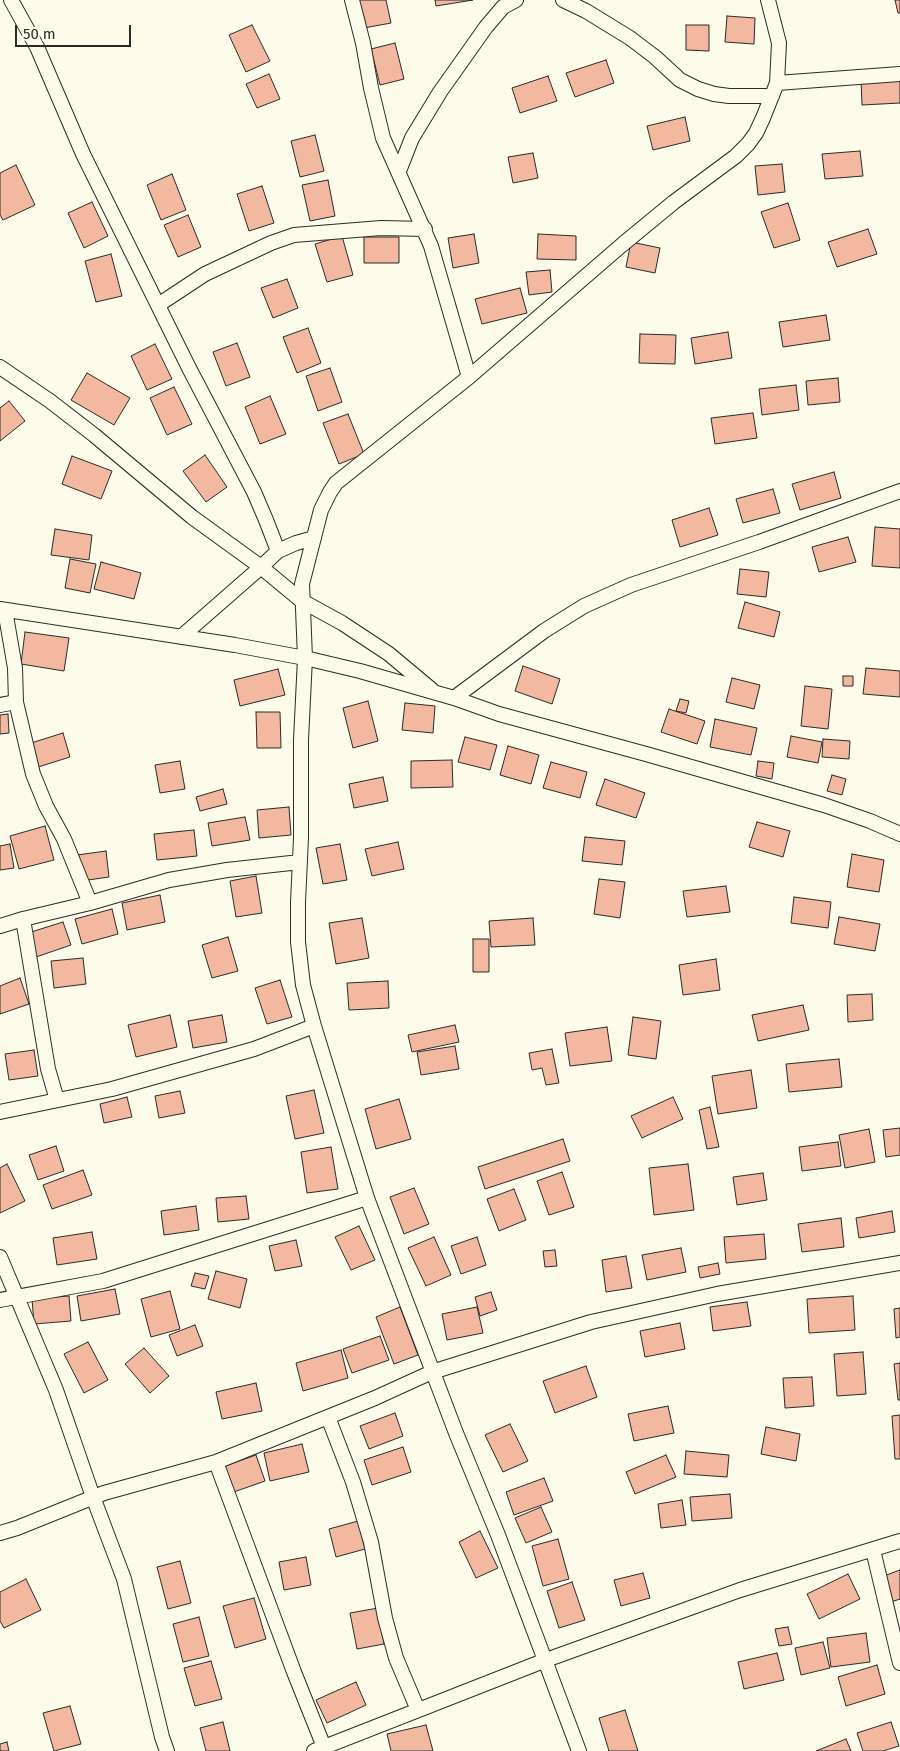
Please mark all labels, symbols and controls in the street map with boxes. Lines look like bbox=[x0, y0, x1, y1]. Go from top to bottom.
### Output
scale bar bbox=[18, 15, 134, 47]
text: 50 m bbox=[23, 25, 56, 43]

